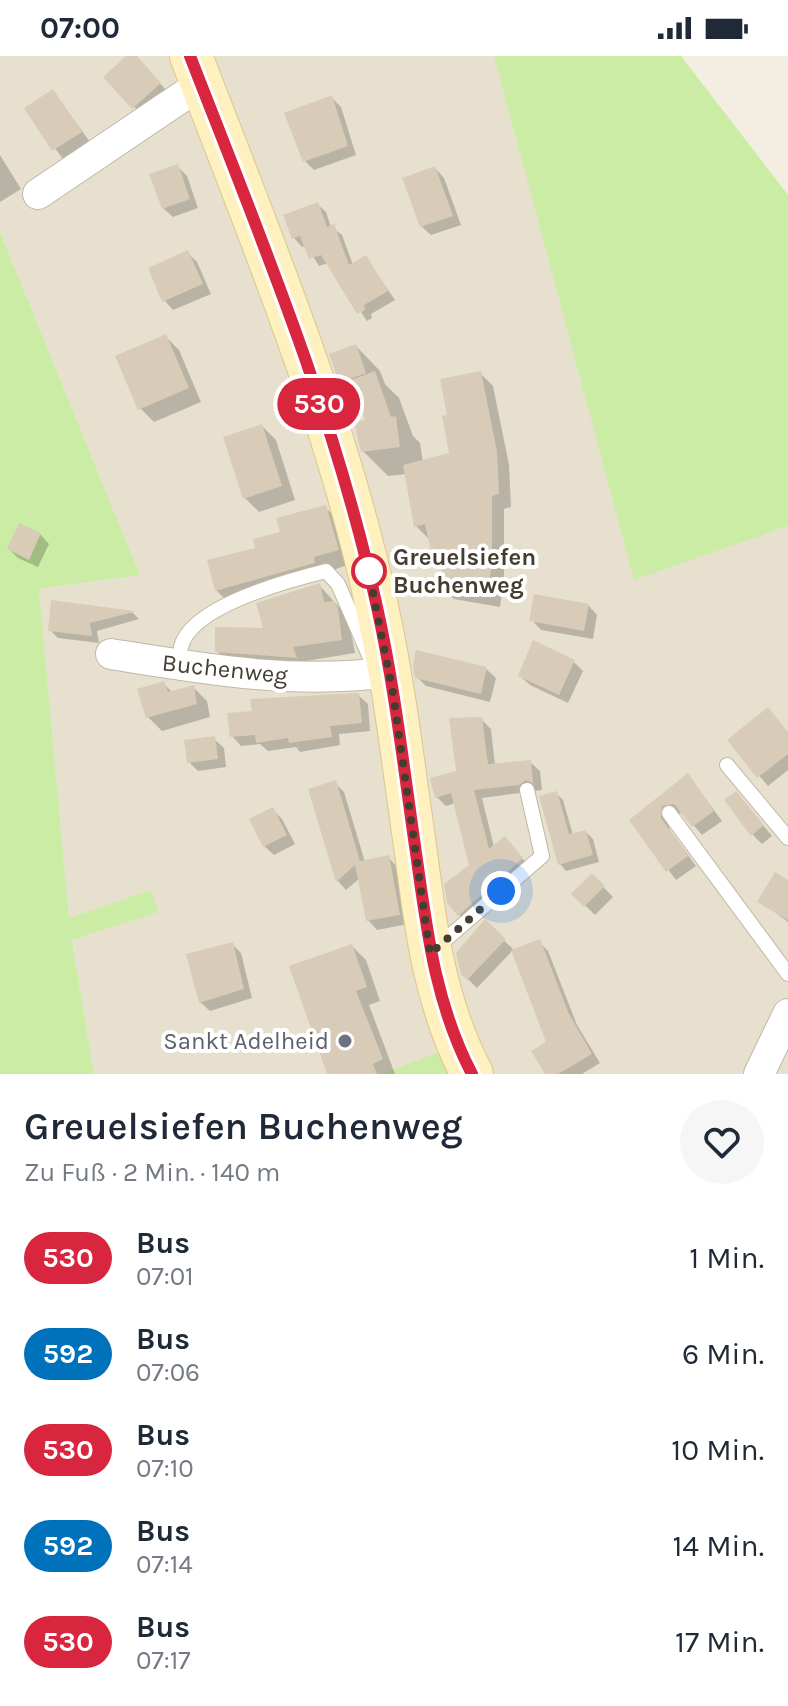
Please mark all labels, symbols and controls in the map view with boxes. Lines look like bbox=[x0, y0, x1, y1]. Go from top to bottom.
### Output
text: 07:00 bbox=[40, 10, 120, 46]
line badge: 530 bbox=[273, 378, 365, 430]
text: 530 bbox=[293, 387, 345, 420]
place label: Greuelsiefen Buchenweg bbox=[393, 543, 536, 599]
marker: Greuelsiefen Buchenweg bbox=[352, 554, 386, 588]
street label: Buchenweg bbox=[161, 648, 290, 690]
your location bbox=[481, 871, 521, 911]
place label: Sankt Adelheid bbox=[163, 1027, 329, 1055]
marker: Sankt Adelheid bbox=[336, 1032, 354, 1050]
button: heart bbox=[680, 1100, 764, 1184]
text: Greuelsiefen Buchenweg bbox=[24, 1104, 463, 1149]
text: Zu Fuß · 2 Min. · 140 m bbox=[24, 1157, 280, 1188]
text: Bus bbox=[136, 1225, 190, 1261]
text: 1 Min. bbox=[689, 1240, 764, 1276]
text: 530 bbox=[42, 1241, 94, 1274]
text: 07:01 bbox=[136, 1261, 194, 1292]
text: Bus bbox=[136, 1321, 190, 1357]
text: 6 Min. bbox=[682, 1336, 764, 1372]
text: 592 bbox=[43, 1337, 93, 1370]
text: 07:06 bbox=[136, 1357, 200, 1388]
text: Bus bbox=[136, 1417, 190, 1453]
text: 10 Min. bbox=[671, 1432, 764, 1468]
text: 530 bbox=[42, 1433, 94, 1466]
text: 07:10 bbox=[136, 1453, 194, 1484]
text: Bus bbox=[136, 1513, 190, 1549]
text: 14 Min. bbox=[672, 1528, 764, 1564]
text: 592 bbox=[43, 1529, 93, 1562]
text: 07:14 bbox=[136, 1549, 193, 1580]
text: Bus bbox=[136, 1609, 190, 1645]
text: 17 Min. bbox=[675, 1624, 764, 1660]
text: 530 bbox=[42, 1625, 94, 1658]
text: 07:17 bbox=[136, 1645, 190, 1676]

